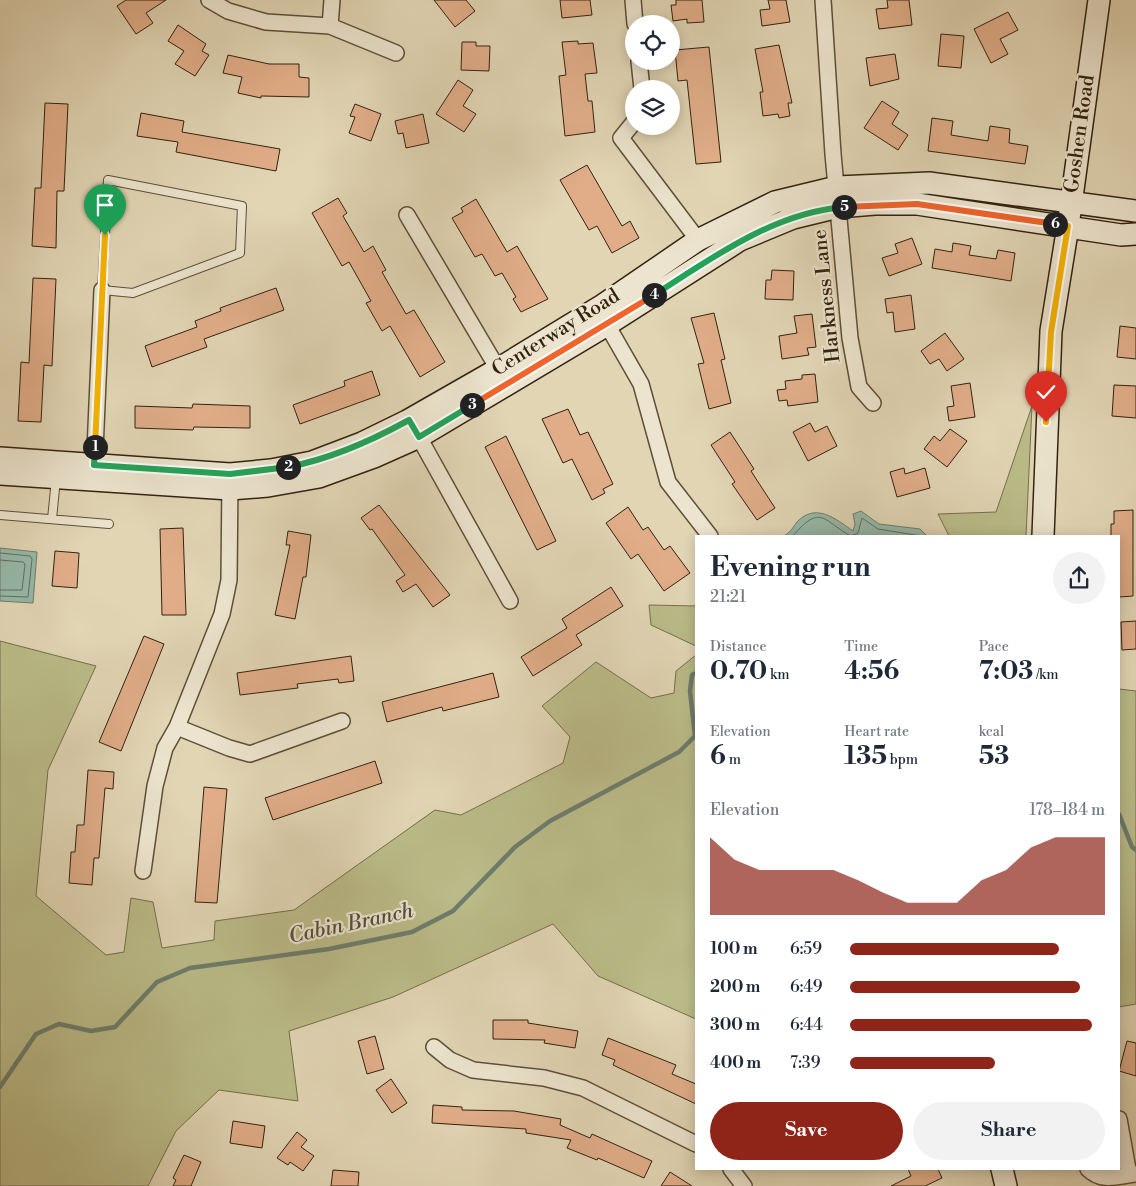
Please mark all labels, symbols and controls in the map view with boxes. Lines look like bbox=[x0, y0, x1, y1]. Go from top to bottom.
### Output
map controls bbox=[625, 15, 680, 135]
button: locate bbox=[625, 15, 680, 70]
street label: Goshen Road bbox=[1059, 73, 1101, 195]
button: layers bbox=[625, 80, 680, 135]
pin bbox=[84, 184, 126, 235]
icon: arrive bbox=[91, 191, 119, 219]
pin: 5 bbox=[832, 194, 856, 220]
text: 5 bbox=[840, 198, 849, 216]
pin: 6 bbox=[1042, 212, 1068, 236]
text: 6 bbox=[1051, 215, 1060, 233]
street label: Harkness Lane bbox=[808, 228, 846, 364]
pin: 4 bbox=[642, 282, 666, 308]
street label: Centerway Road bbox=[487, 283, 625, 382]
text: 4 bbox=[650, 286, 659, 304]
pin bbox=[1025, 371, 1067, 422]
icon: check bbox=[1032, 378, 1060, 406]
pin: 3 bbox=[460, 392, 484, 418]
text: 3 bbox=[468, 396, 477, 414]
pin: 1 bbox=[82, 434, 108, 460]
text: 1 bbox=[92, 438, 99, 456]
pin: 2 bbox=[276, 454, 300, 480]
text: 2 bbox=[284, 458, 293, 476]
text: Evening run bbox=[710, 550, 871, 585]
button: share bbox=[1053, 552, 1105, 604]
text: 21:21 bbox=[710, 587, 746, 607]
text: Distance bbox=[710, 638, 767, 656]
text: Time bbox=[844, 638, 878, 656]
text: Pace bbox=[979, 638, 1009, 656]
text: 0.70 bbox=[710, 656, 767, 687]
text: 4:56 bbox=[844, 656, 899, 687]
text: 7:03 bbox=[979, 656, 1033, 687]
text: km bbox=[767, 666, 790, 684]
text: /km bbox=[1033, 666, 1059, 684]
text: Elevation bbox=[710, 723, 771, 741]
text: Heart rate bbox=[844, 723, 909, 741]
text: kcal bbox=[979, 723, 1004, 741]
text: 6 bbox=[710, 741, 726, 772]
text: 135 bbox=[844, 741, 887, 772]
text: 53 bbox=[979, 741, 1009, 772]
text: m bbox=[726, 751, 741, 769]
text: bpm bbox=[887, 751, 918, 769]
text: Elevation bbox=[710, 800, 779, 820]
text: 178–184 m bbox=[1029, 800, 1105, 820]
water label: Cabin Branch bbox=[286, 898, 416, 950]
text: 100 m bbox=[710, 939, 758, 959]
text: 6:59 bbox=[790, 939, 822, 959]
text: 200 m bbox=[710, 977, 760, 997]
text: 6:49 bbox=[790, 977, 823, 997]
text: 300 m bbox=[710, 1015, 760, 1035]
text: 6:44 bbox=[790, 1015, 823, 1035]
text: 400 m bbox=[710, 1053, 761, 1073]
text: 7:39 bbox=[790, 1053, 820, 1073]
button: Save bbox=[710, 1102, 903, 1160]
button: Share bbox=[913, 1102, 1105, 1160]

